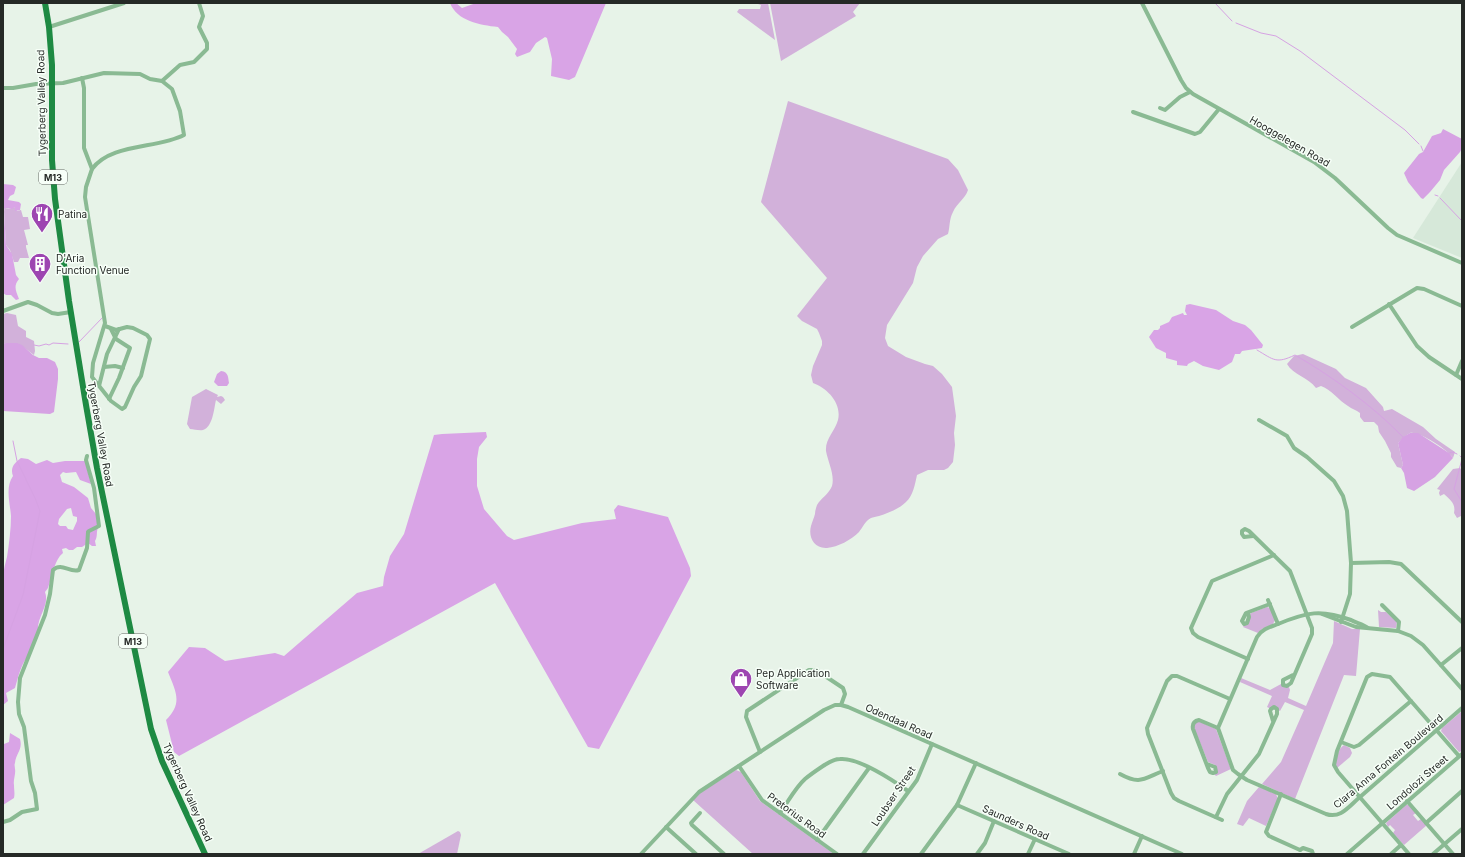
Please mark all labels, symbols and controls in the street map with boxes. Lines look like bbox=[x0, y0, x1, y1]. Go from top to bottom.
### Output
street label: Tygerberg Valley Road bbox=[34, 50, 48, 156]
street label: Hooggelegen Road bbox=[1248, 113, 1332, 169]
road number: M13 bbox=[39, 170, 67, 184]
restaurant icon: Patina bbox=[29, 201, 55, 234]
place label: Patina bbox=[58, 208, 87, 220]
building icon: D'Aria Function Venue bbox=[27, 251, 53, 284]
place label: D'Aria Function Venue bbox=[56, 252, 130, 276]
street label: Tygerberg Valley Road bbox=[86, 380, 116, 488]
road number: M13 bbox=[119, 634, 147, 648]
shop icon: Pep Application Software bbox=[728, 666, 754, 699]
place label: Pep Application Software bbox=[756, 667, 830, 691]
street label: Odendaal Road bbox=[864, 701, 934, 741]
street label: Clara Anna Fontein Boulevard bbox=[1331, 712, 1445, 810]
street label: Tygerberg Valley Road bbox=[161, 741, 215, 843]
street label: Londolozi Street bbox=[1384, 752, 1451, 812]
street label: Loubser Street bbox=[869, 763, 918, 828]
street label: Pretorius Road bbox=[765, 790, 829, 840]
street label: Saunders Road bbox=[981, 802, 1051, 842]

